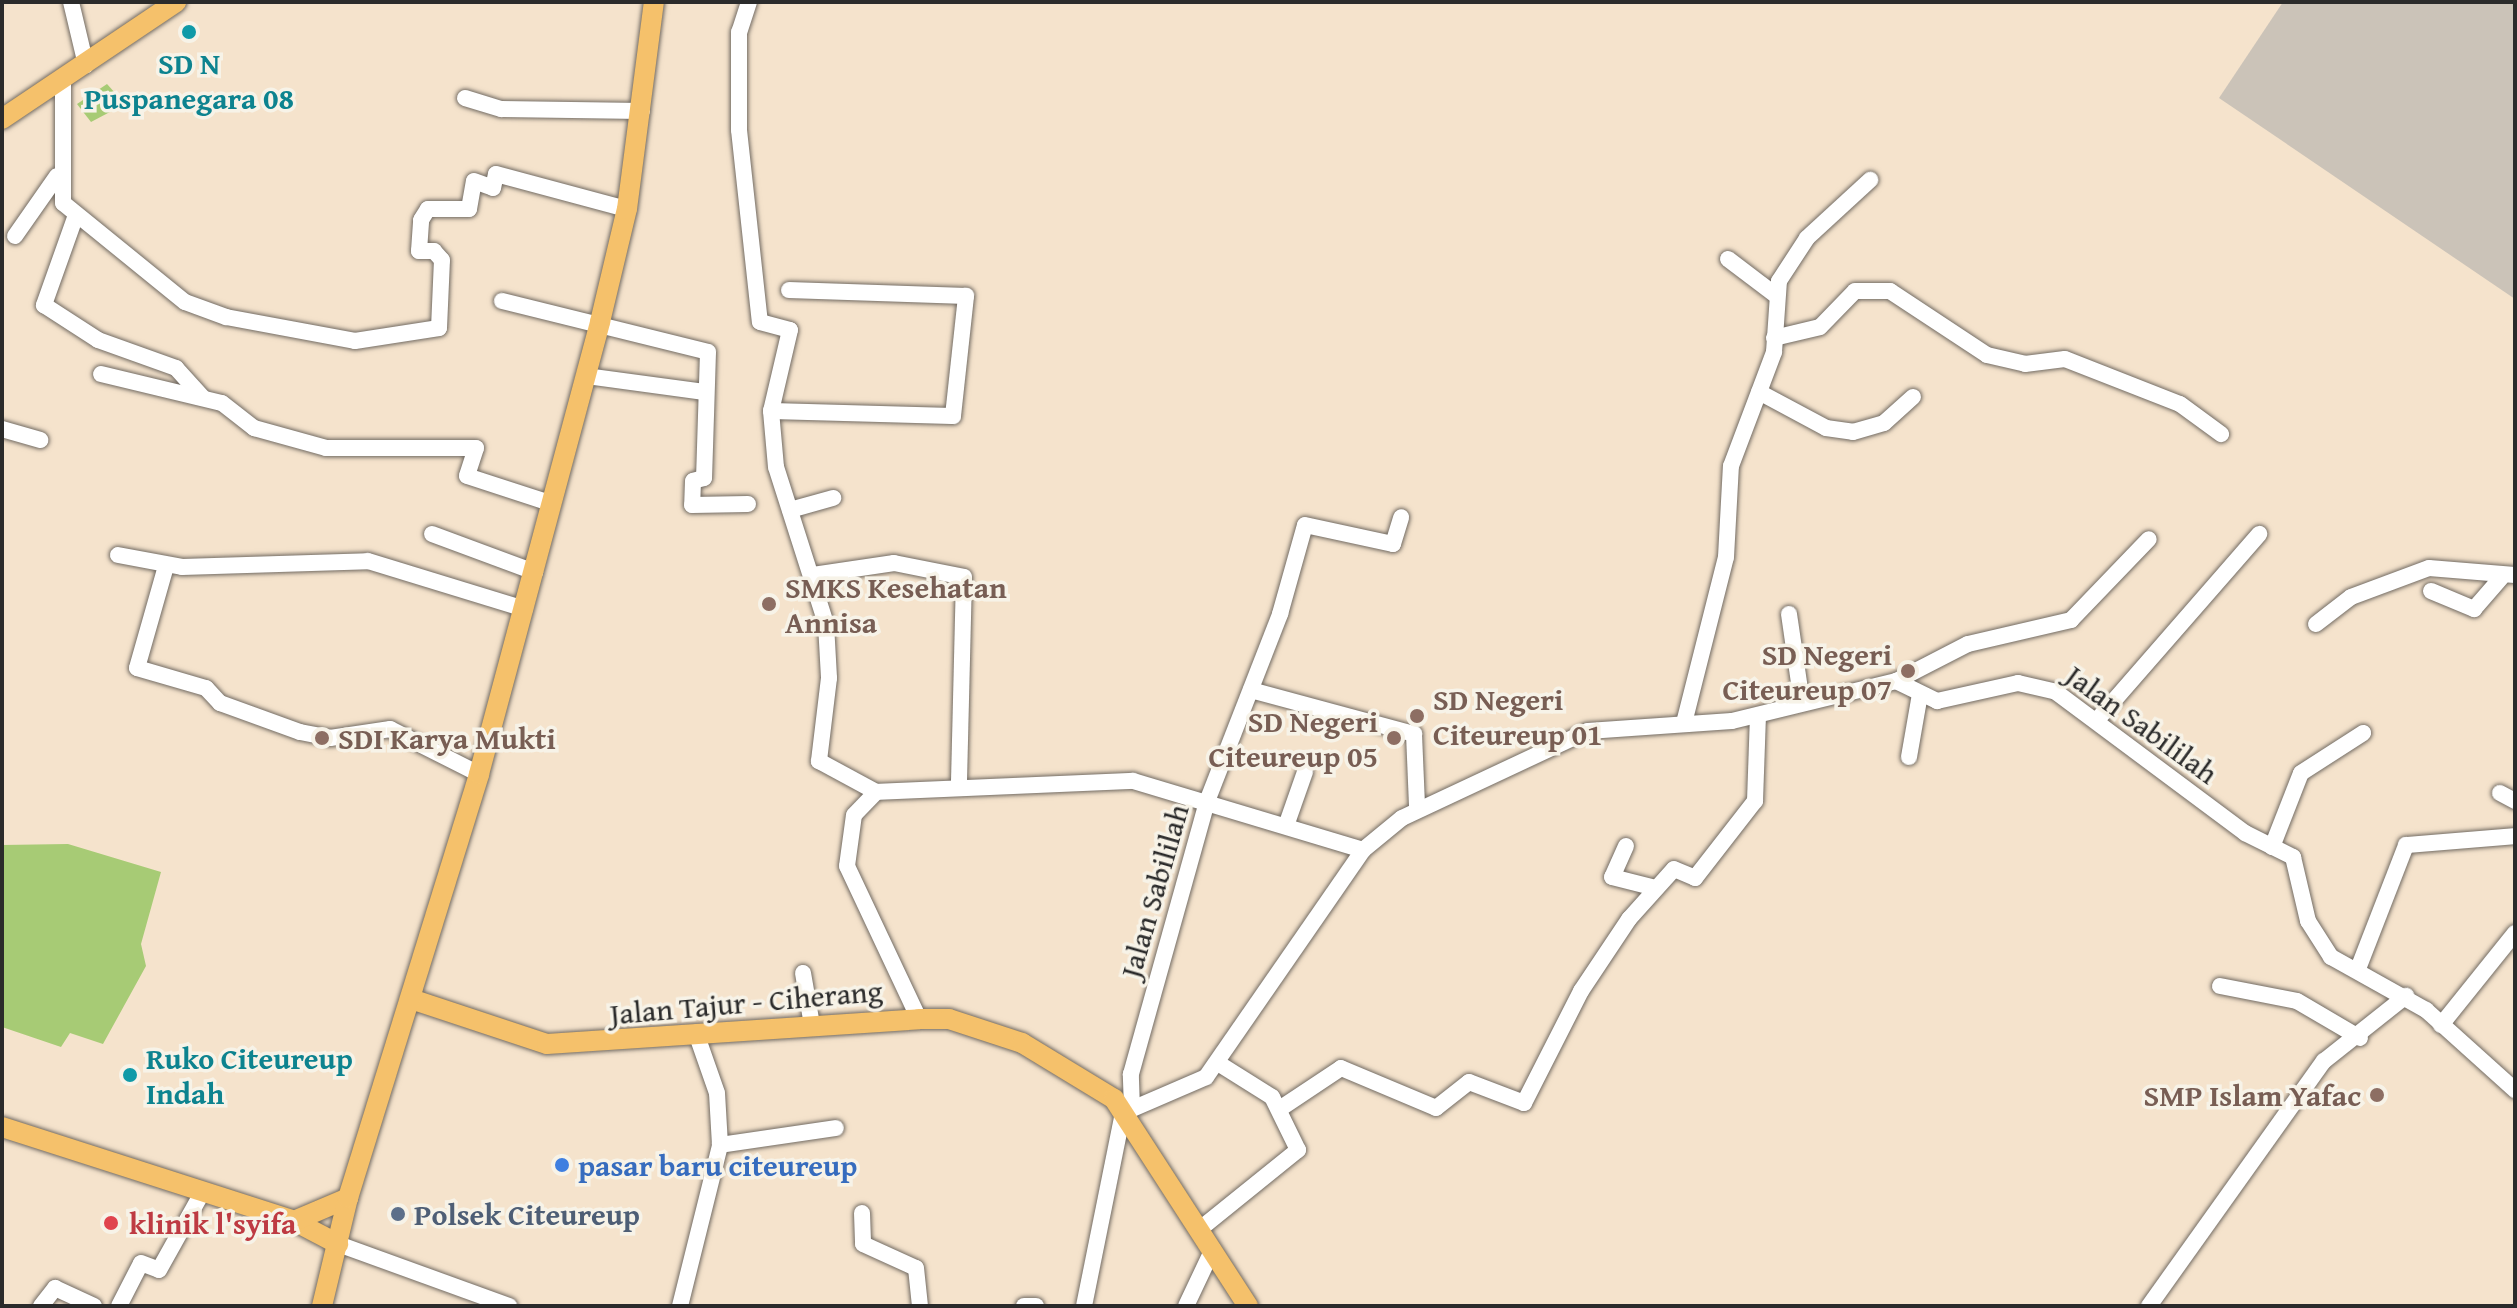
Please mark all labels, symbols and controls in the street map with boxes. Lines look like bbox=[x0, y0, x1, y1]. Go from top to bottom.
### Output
marker: SD N Puspanegara 08 bbox=[180, 23, 198, 41]
place label: SD N Puspanegara 08 bbox=[84, 45, 294, 116]
place label: SMKS Kesehatan Annisa bbox=[785, 569, 1007, 640]
marker: SMKS Kesehatan Annisa bbox=[760, 595, 778, 613]
place label: SD Negeri Citeureup 07 bbox=[1722, 636, 1892, 706]
street label: Jalan Sabililah bbox=[2059, 657, 2225, 791]
marker: SD Negeri Citeureup 07 bbox=[1899, 662, 1917, 680]
place label: SD Negeri Citeureup 01 bbox=[1433, 681, 1603, 752]
place label: SD Negeri Citeureup 05 bbox=[1208, 703, 1378, 774]
marker: SD Negeri Citeureup 01 bbox=[1408, 707, 1426, 725]
place label: SDI Karya Mukti bbox=[338, 720, 556, 756]
marker: SDI Karya Mukti bbox=[313, 729, 331, 747]
marker: SD Negeri Citeureup 05 bbox=[1385, 729, 1403, 747]
street label: Jalan Sabililah bbox=[1112, 800, 1196, 982]
street label: Jalan Tajur - Ciherang bbox=[608, 972, 884, 1032]
place label: Ruko Citeureup Indah bbox=[146, 1040, 353, 1110]
marker: Ruko Citeureup Indah bbox=[121, 1066, 139, 1084]
place label: SMP Islam Yafac bbox=[2144, 1077, 2361, 1113]
marker: SMP Islam Yafac bbox=[2368, 1086, 2386, 1104]
place label: pasar baru citeureup bbox=[578, 1147, 857, 1183]
marker: pasar baru citeureup bbox=[553, 1156, 571, 1174]
place label: Polsek Citeureup bbox=[414, 1196, 640, 1232]
place label: klinik l'syifa bbox=[129, 1205, 296, 1241]
marker: Polsek Citeureup bbox=[389, 1205, 407, 1223]
marker: klinik l'syifa bbox=[100, 1212, 122, 1234]

